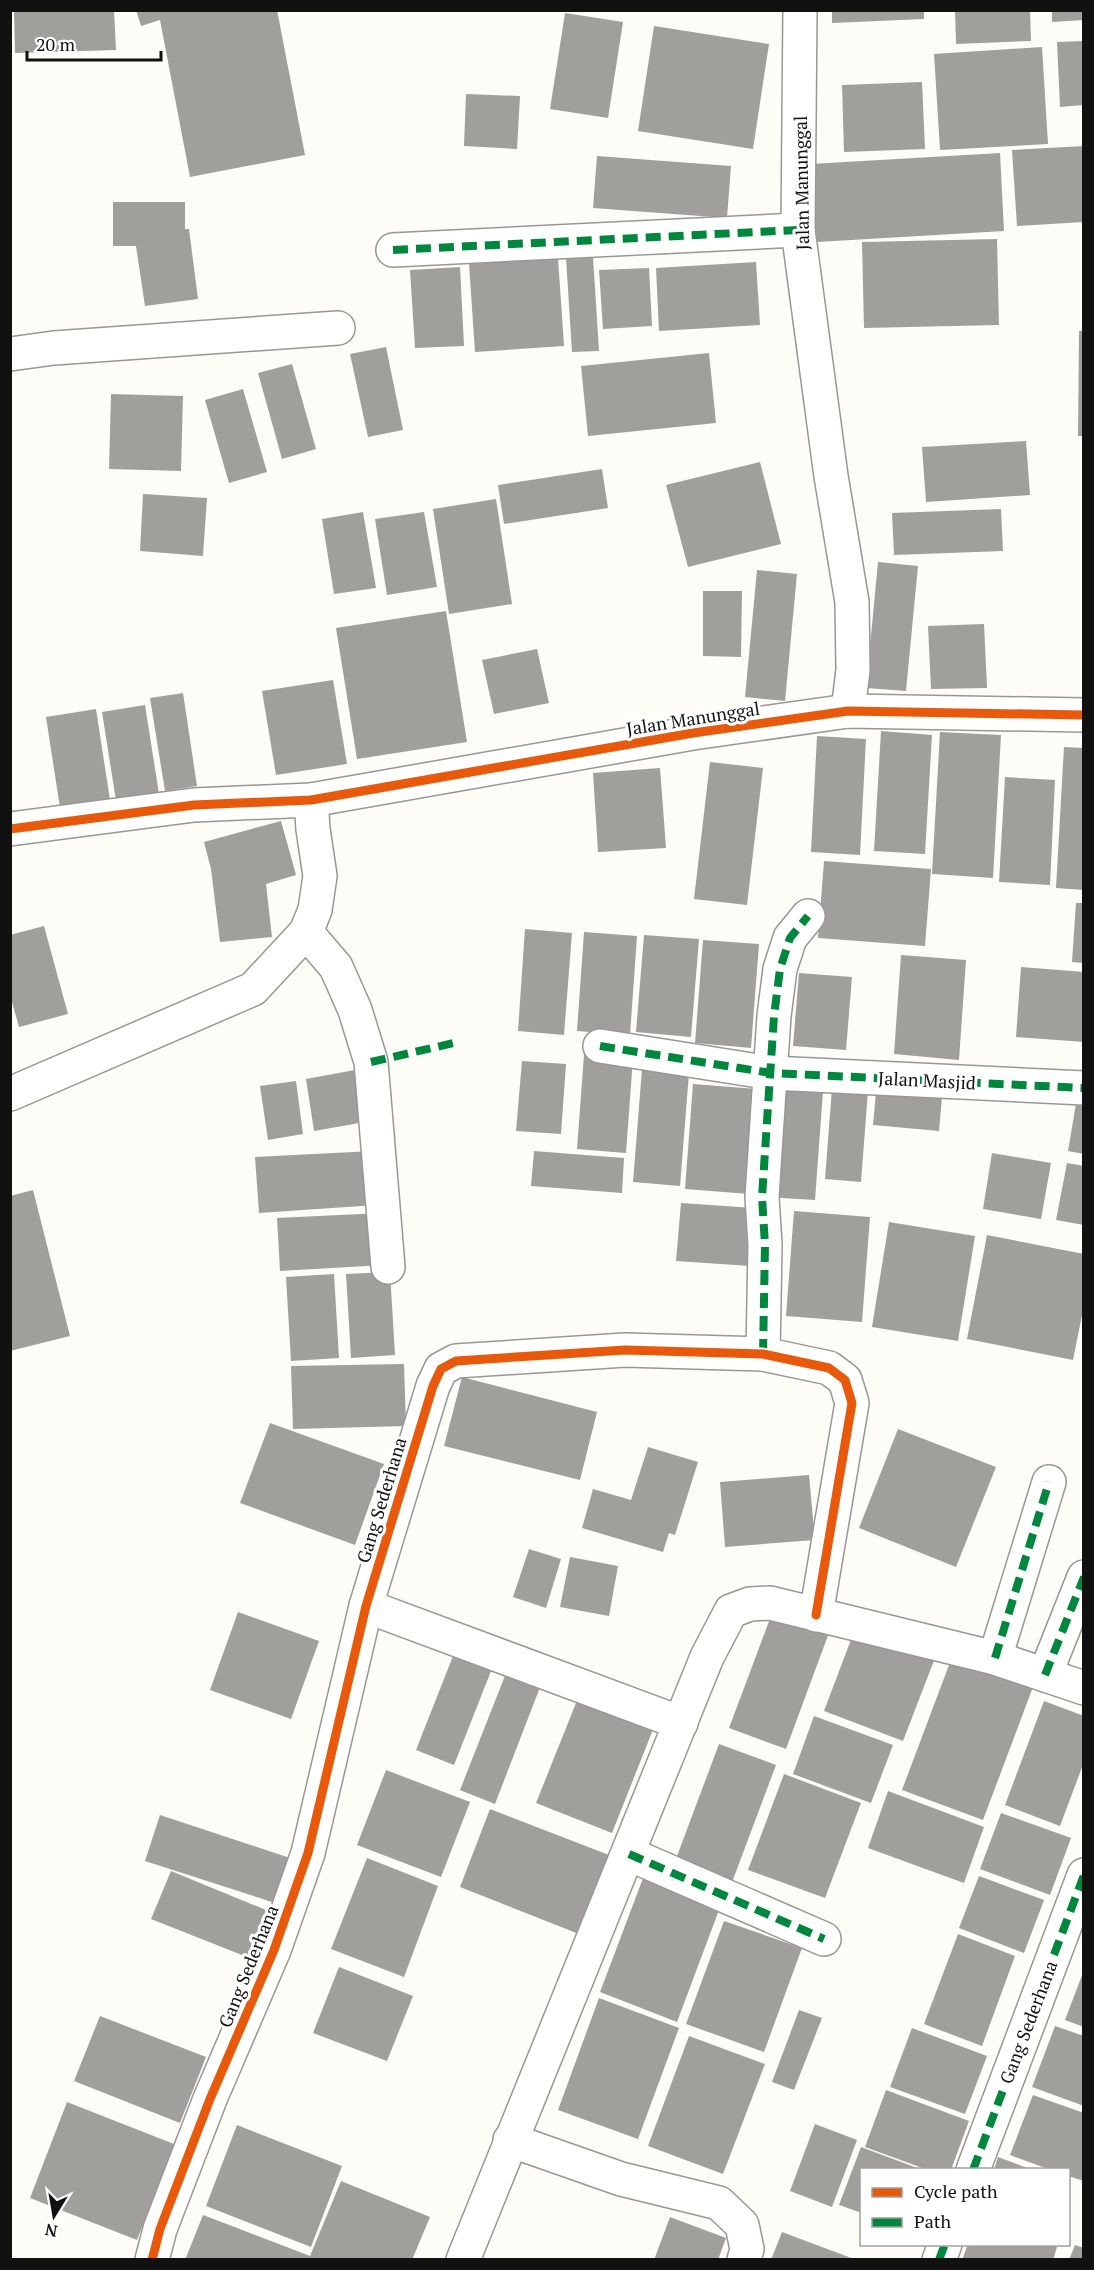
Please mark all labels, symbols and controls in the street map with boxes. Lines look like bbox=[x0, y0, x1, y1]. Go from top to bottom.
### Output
scale bar bbox=[27, 24, 160, 62]
text: 20 m bbox=[36, 32, 76, 56]
street label: Jalan Manunggal bbox=[788, 115, 814, 251]
street label: Jalan Manunggal bbox=[625, 696, 761, 740]
street label: Jalan Masjid bbox=[877, 1065, 977, 1095]
street label: Gang Sederhana bbox=[351, 1434, 411, 1566]
street label: Gang Sederhana bbox=[213, 1901, 283, 2031]
street label: Gang Sederhana bbox=[993, 1957, 1063, 2087]
legend bbox=[860, 2168, 1070, 2246]
text: Cycle path bbox=[914, 2179, 998, 2203]
north arrow bbox=[24, 2186, 84, 2246]
text: Path bbox=[914, 2209, 951, 2233]
text: N bbox=[43, 2219, 59, 2243]

